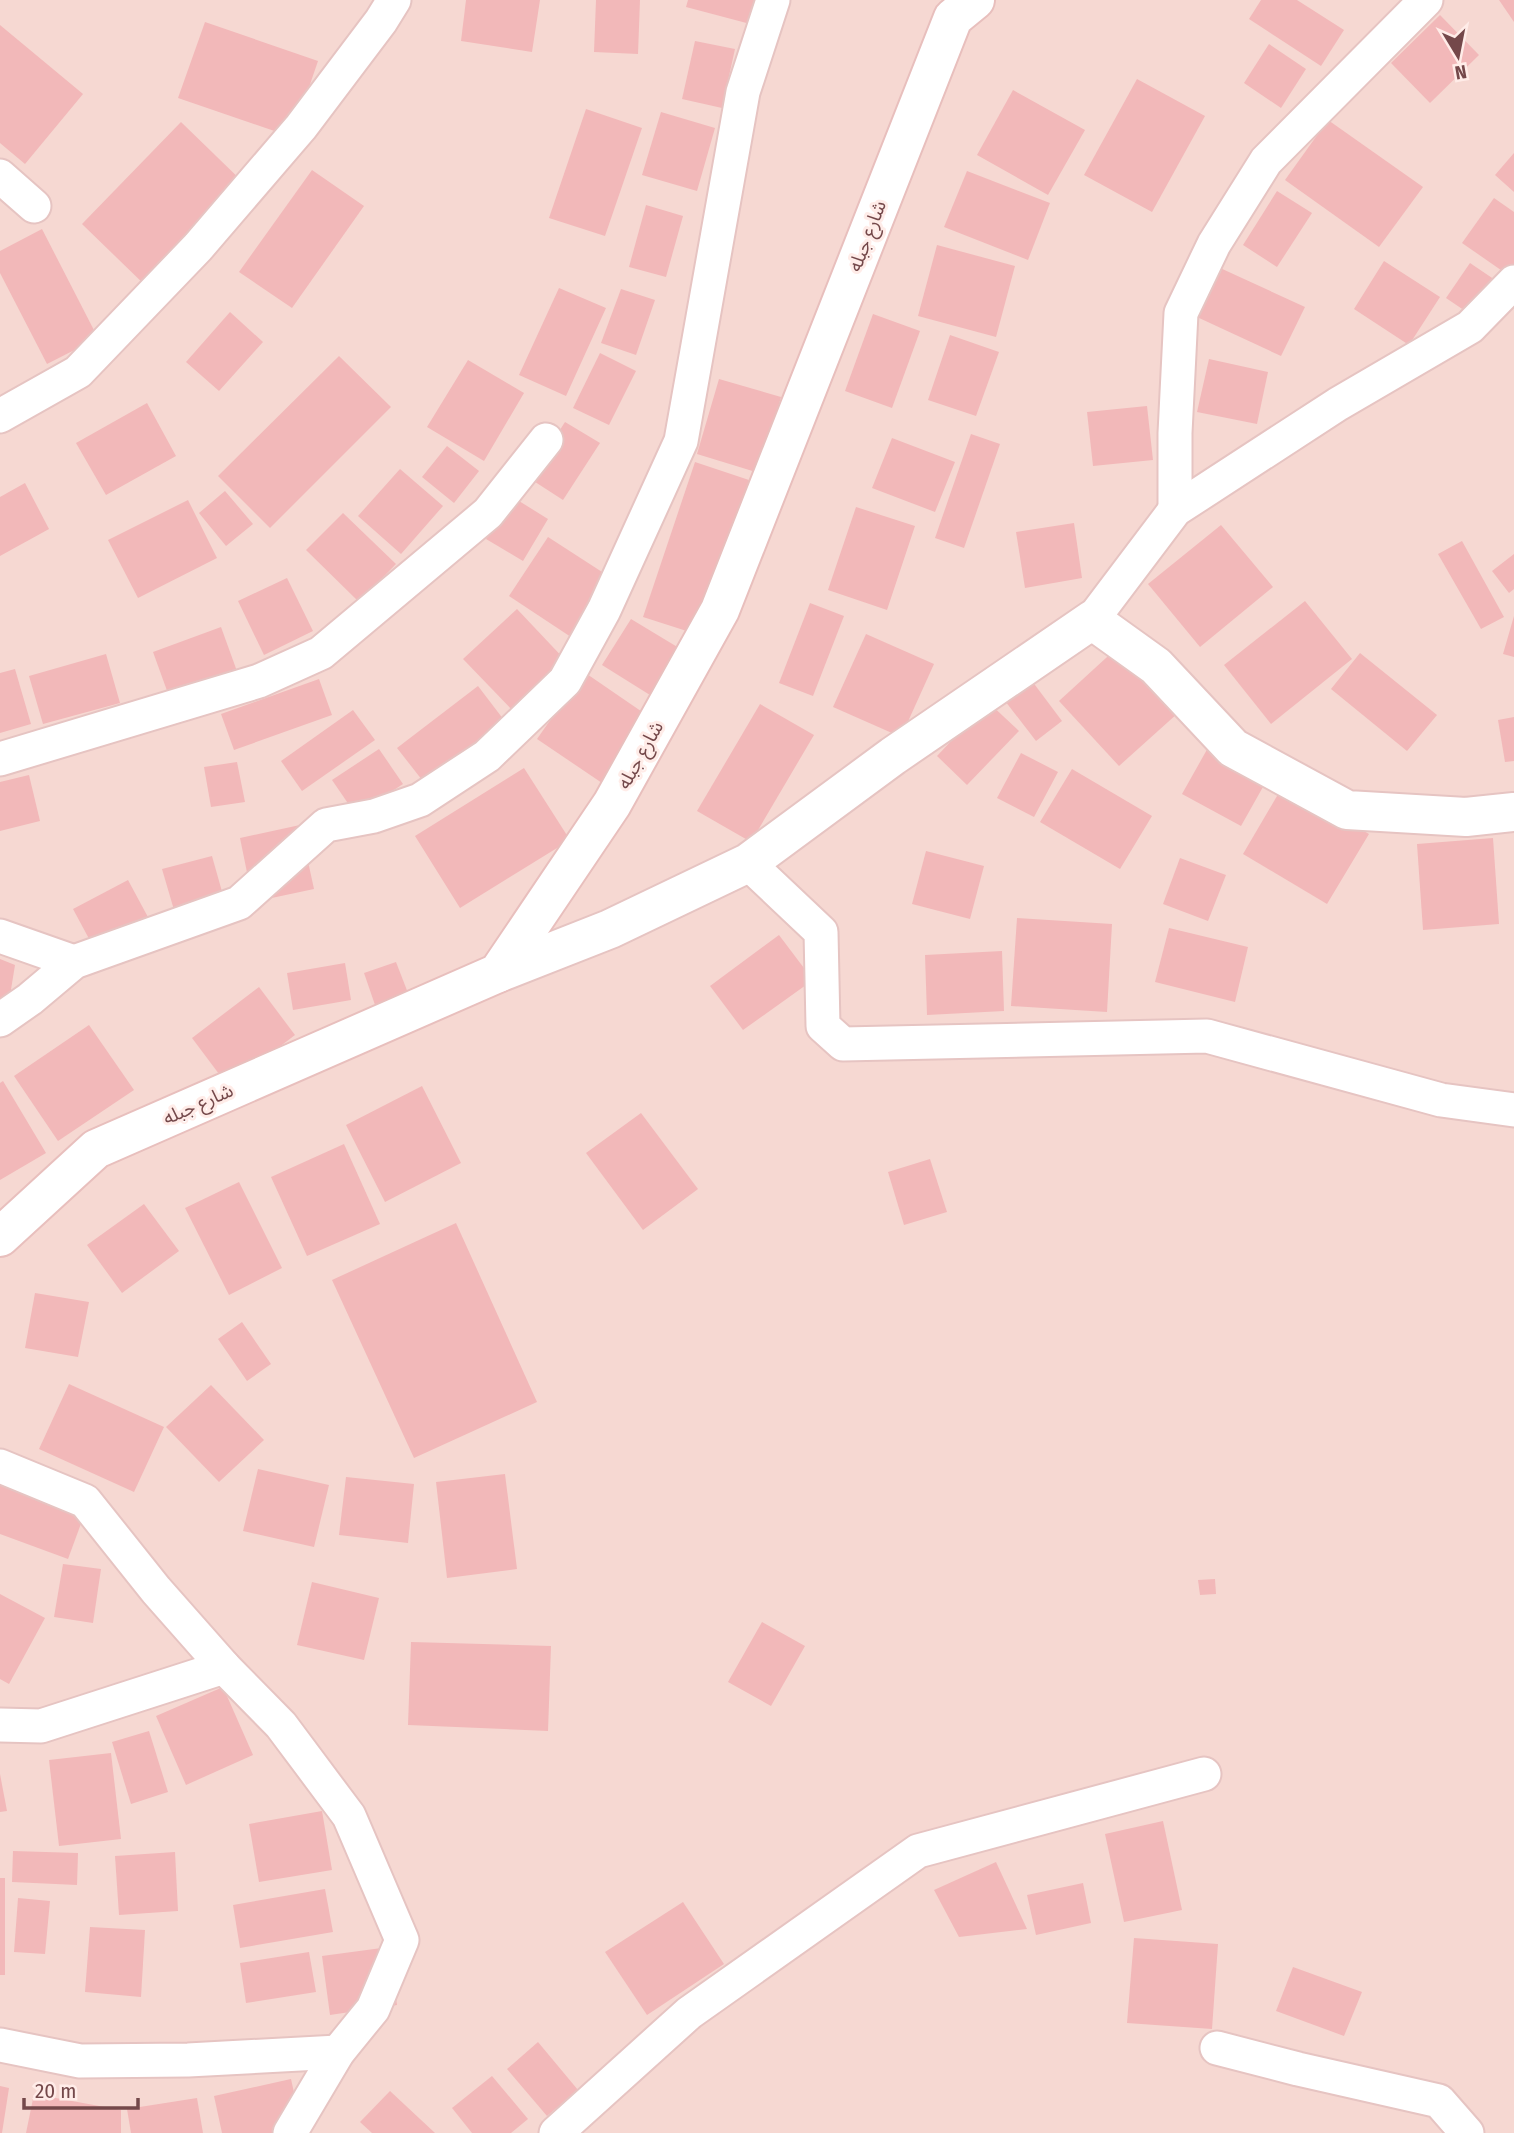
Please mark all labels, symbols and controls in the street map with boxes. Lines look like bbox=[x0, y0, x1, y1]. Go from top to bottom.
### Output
north arrow bbox=[1423, 21, 1493, 91]
text: N bbox=[1453, 60, 1468, 85]
street label: شارع جبله bbox=[843, 197, 893, 275]
street label: شارع جبله bbox=[612, 717, 670, 794]
street label: شارع جبله bbox=[159, 1078, 237, 1131]
scale bar bbox=[24, 2066, 138, 2110]
text: 20 m bbox=[35, 2078, 76, 2104]

